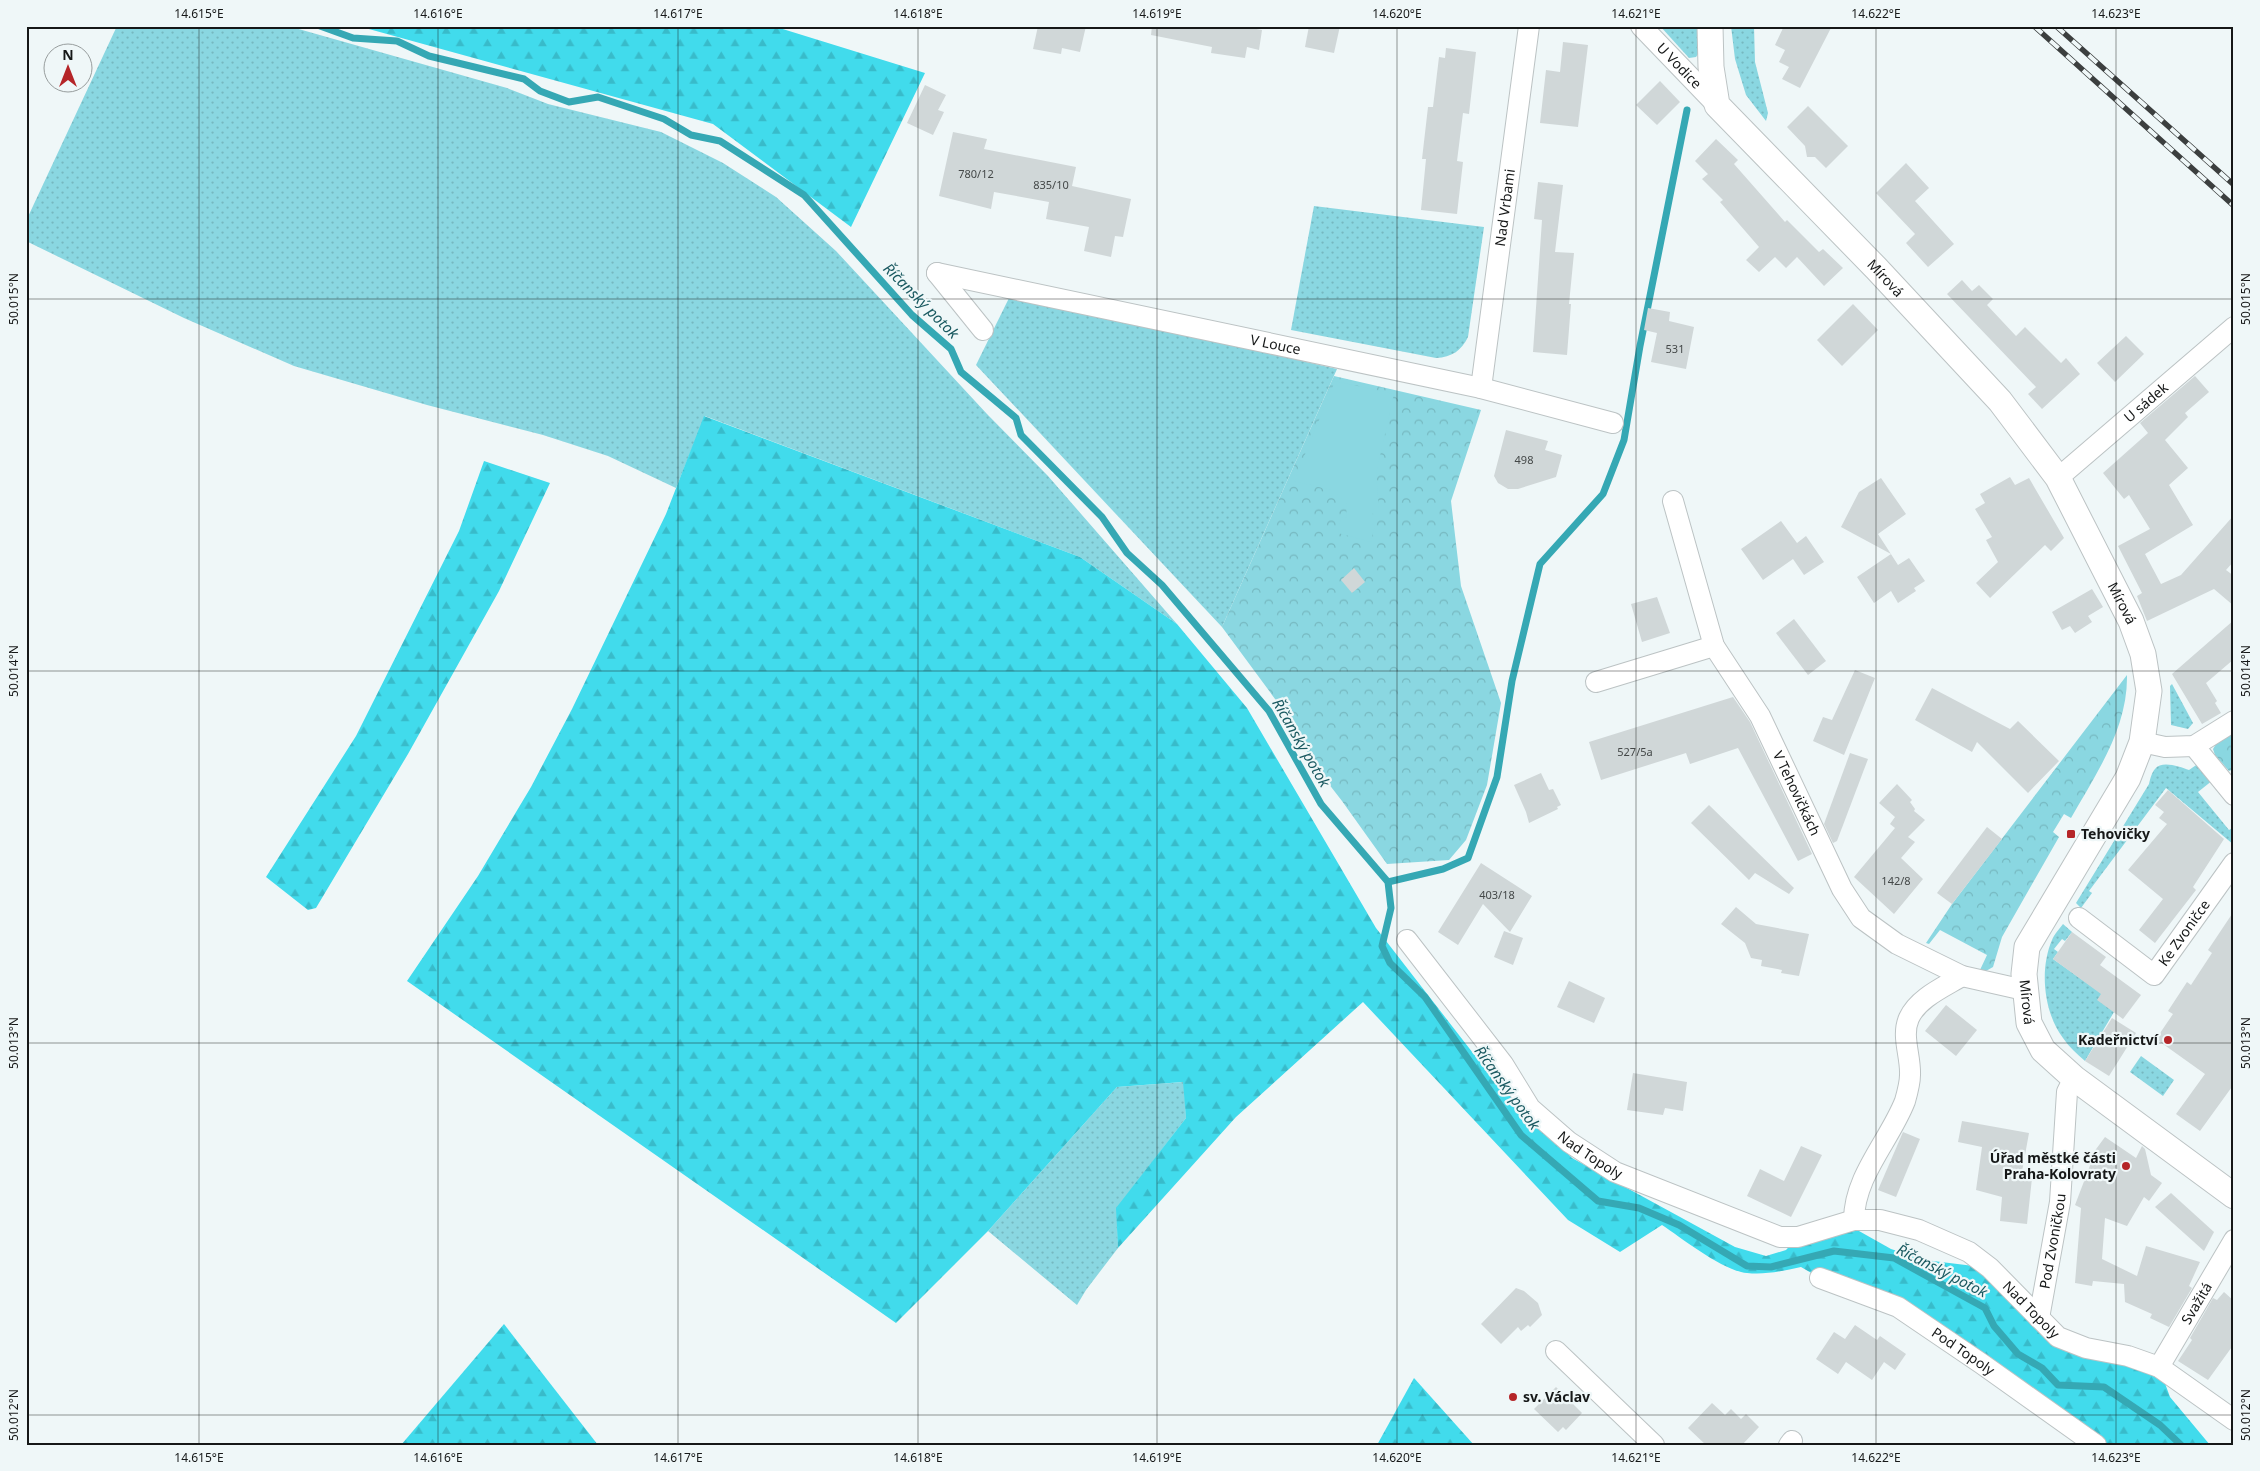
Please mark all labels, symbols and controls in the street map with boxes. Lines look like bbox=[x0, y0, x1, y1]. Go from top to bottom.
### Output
text: 14.615°E bbox=[174, 5, 224, 22]
text: 14.616°E bbox=[413, 5, 463, 22]
text: 14.617°E bbox=[653, 5, 703, 22]
text: 14.618°E bbox=[893, 5, 943, 22]
text: 14.619°E bbox=[1132, 5, 1182, 22]
text: 14.620°E bbox=[1372, 5, 1422, 22]
text: 14.621°E bbox=[1611, 5, 1661, 22]
text: 14.622°E bbox=[1851, 5, 1901, 22]
text: 14.623°E bbox=[2091, 5, 2141, 22]
street label: U Vodice bbox=[1653, 38, 1706, 93]
north arrow bbox=[42, 42, 92, 92]
text: N bbox=[62, 45, 74, 64]
house number: 780/12 bbox=[958, 166, 994, 181]
street label: Nad Vrbami bbox=[1490, 168, 1519, 247]
house number: 835/10 bbox=[1033, 177, 1069, 192]
street label: Mírová bbox=[1863, 255, 1908, 301]
water label: Říčanský potok bbox=[880, 258, 964, 343]
text: 50.015°N bbox=[5, 273, 22, 325]
text: 50.015°N bbox=[2237, 273, 2254, 325]
street label: V Louce bbox=[1249, 329, 1303, 359]
house number: 531 bbox=[1666, 341, 1684, 356]
street label: U sádek bbox=[2120, 377, 2172, 426]
house number: 498 bbox=[1515, 452, 1533, 467]
street label: Mírová bbox=[2104, 579, 2141, 627]
text: 50.014°N bbox=[5, 645, 22, 697]
text: 50.014°N bbox=[2237, 645, 2254, 697]
water label: Říčanský potok bbox=[1268, 695, 1336, 791]
house number: 527/5a bbox=[1617, 744, 1653, 759]
street label: V Tehovičkách bbox=[1769, 748, 1825, 839]
place label: Tehovičky bbox=[2081, 824, 2150, 843]
marker: Tehovičky bbox=[2065, 828, 2077, 840]
house number: 142/8 bbox=[1881, 873, 1911, 888]
house number: 403/18 bbox=[1479, 887, 1515, 902]
street label: Ke Zvoničce bbox=[2153, 895, 2214, 970]
street label: Mírová bbox=[2016, 979, 2039, 1025]
text: 50.013°N bbox=[5, 1017, 22, 1069]
text: 50.013°N bbox=[2237, 1017, 2254, 1069]
place label: Kadeřnictví bbox=[2078, 1030, 2159, 1049]
marker: Kadeřnictví bbox=[2162, 1034, 2174, 1046]
water label: Říčanský potok bbox=[1471, 1041, 1545, 1134]
street label: Nad Topoly bbox=[1554, 1126, 1626, 1183]
place label: Úřad městké části Praha-Kolovraty bbox=[1990, 1148, 2116, 1183]
marker: Úřad městké části Praha-Kolovraty bbox=[2120, 1160, 2132, 1172]
street label: Pod Zvoničkou bbox=[2034, 1193, 2070, 1290]
water label: Říčanský potok bbox=[1894, 1239, 1992, 1302]
street label: Nad Topoly bbox=[1999, 1276, 2065, 1343]
street label: Svažitá bbox=[2176, 1278, 2216, 1328]
street label: Pod Topoly bbox=[1928, 1323, 1999, 1380]
place label: sv. Václav bbox=[1523, 1387, 1590, 1406]
text: 50.012°N bbox=[5, 1389, 22, 1441]
text: 50.012°N bbox=[2237, 1389, 2254, 1441]
marker: sv. Václav bbox=[1507, 1391, 1519, 1403]
text: 14.615°E bbox=[174, 1449, 224, 1466]
text: 14.616°E bbox=[413, 1449, 463, 1466]
text: 14.617°E bbox=[653, 1449, 703, 1466]
text: 14.618°E bbox=[893, 1449, 943, 1466]
text: 14.619°E bbox=[1132, 1449, 1182, 1466]
text: 14.620°E bbox=[1372, 1449, 1422, 1466]
text: 14.621°E bbox=[1611, 1449, 1661, 1466]
text: 14.622°E bbox=[1851, 1449, 1901, 1466]
text: 14.623°E bbox=[2091, 1449, 2141, 1466]

